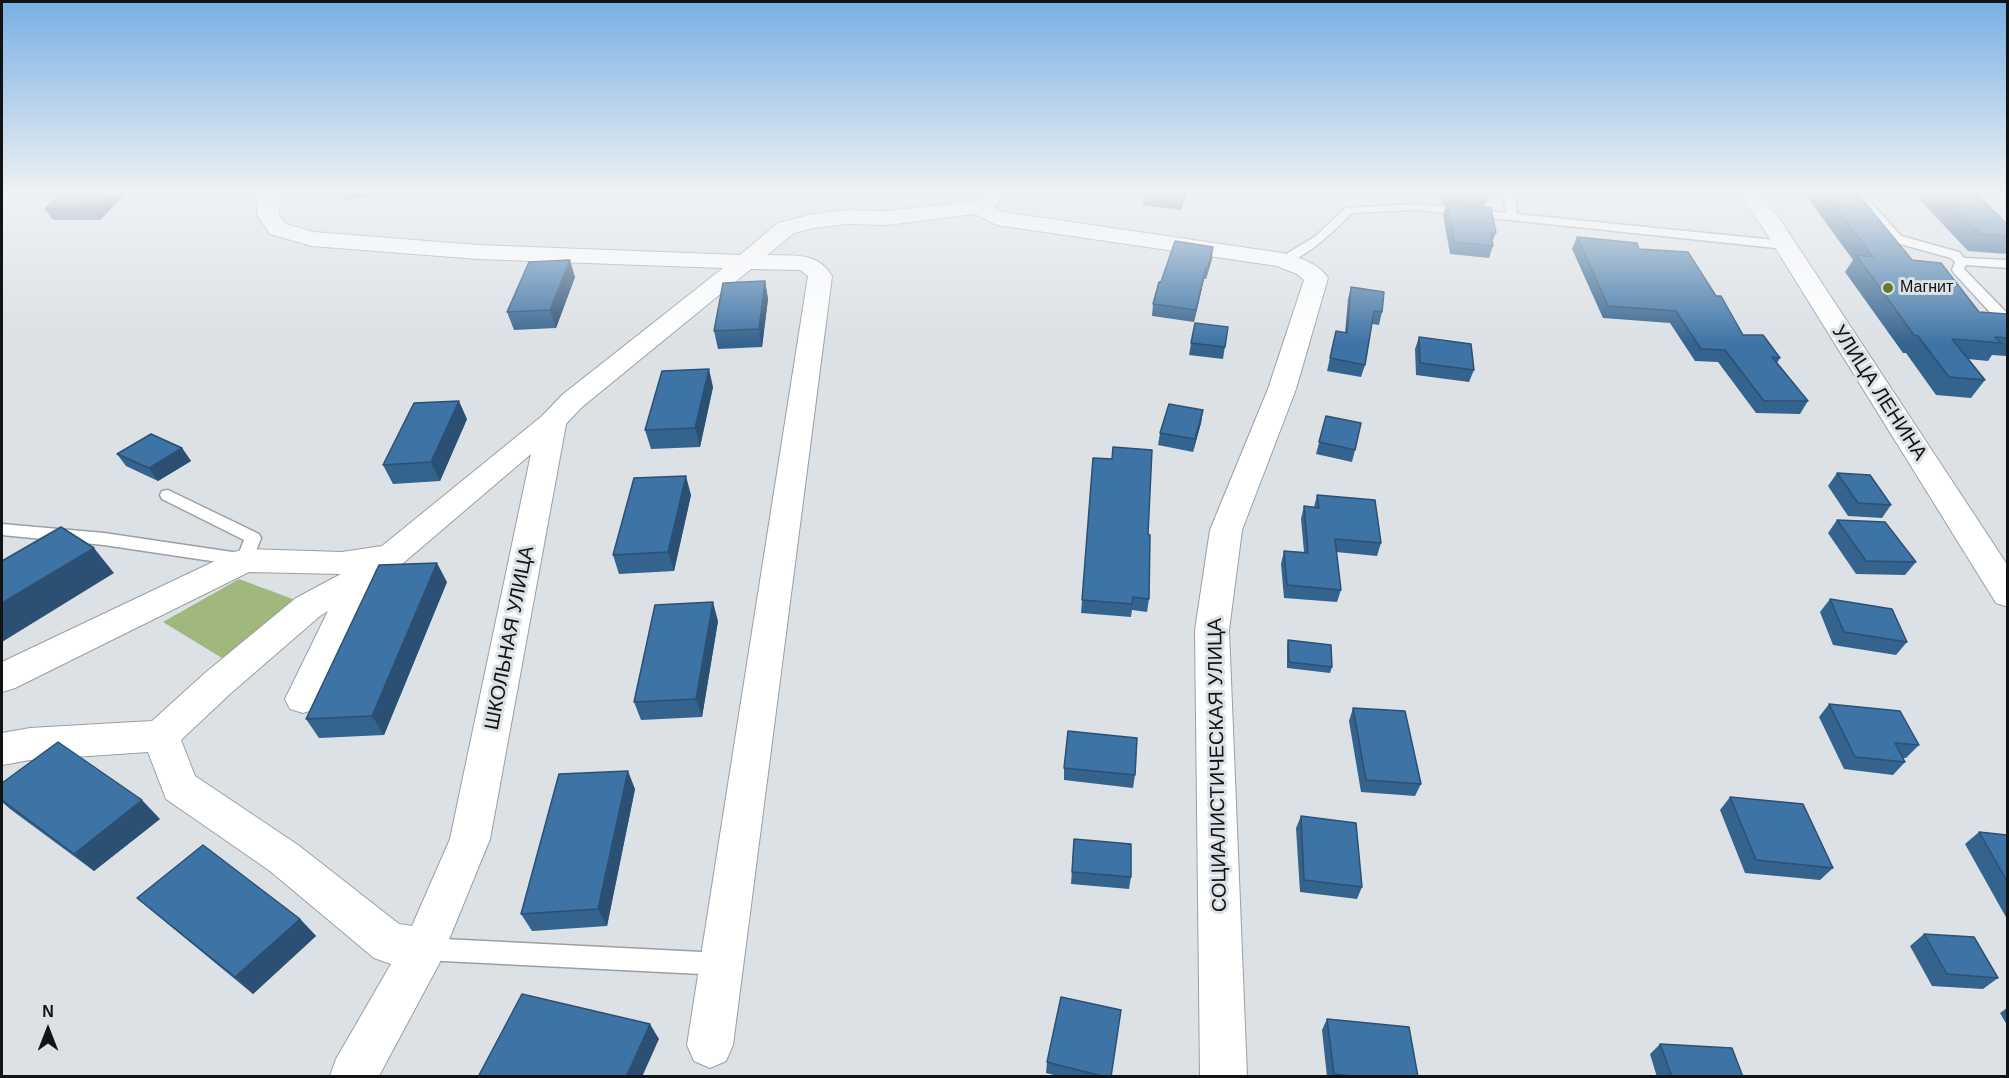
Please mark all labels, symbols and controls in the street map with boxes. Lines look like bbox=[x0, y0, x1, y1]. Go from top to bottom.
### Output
place label: Магнит bbox=[1900, 278, 1953, 298]
marker: Магнит bbox=[1881, 281, 1895, 295]
street label: УЛИЦА ЛЕНИНА bbox=[1826, 321, 1932, 465]
street label: ШКОЛЬНАЯ УЛИЦА bbox=[480, 544, 540, 732]
street label: СОЦИАЛИСТИЧЕСКАЯ УЛИЦА bbox=[1203, 618, 1233, 912]
north arrow bbox=[18, 1000, 78, 1060]
text: N bbox=[42, 1003, 54, 1020]

